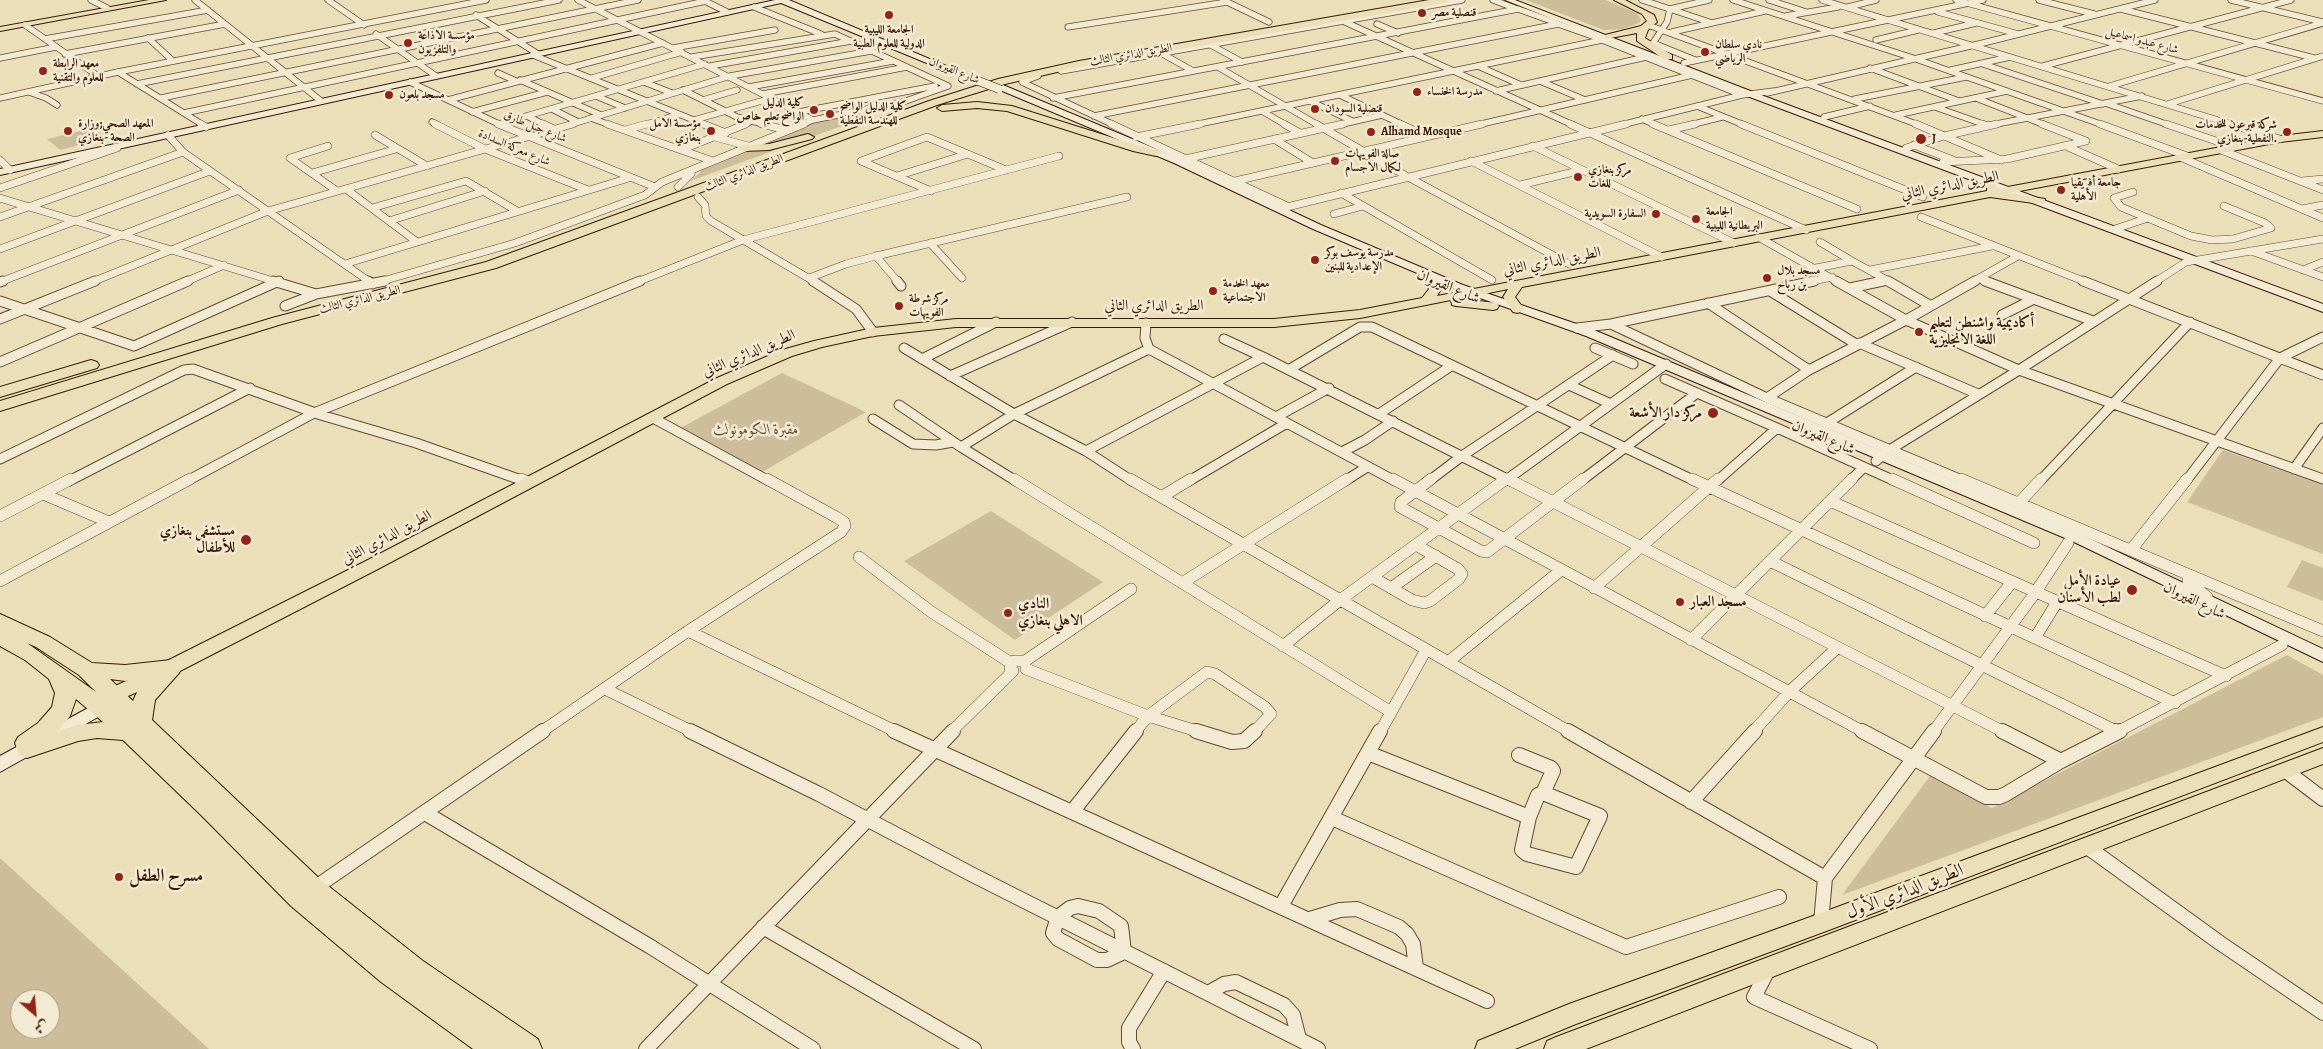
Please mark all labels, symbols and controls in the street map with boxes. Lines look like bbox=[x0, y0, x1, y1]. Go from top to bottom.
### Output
place label: قنصلية مصر bbox=[1432, 6, 1476, 20]
marker: قنصلية مصر bbox=[1416, 7, 1428, 19]
marker: الجامعة الليبية الدولية للعلوم الطبية bbox=[883, 9, 895, 21]
place label: الجامعة الليبية الدولية للعلوم الطبية bbox=[853, 23, 925, 51]
street label: شارع عبدو اسماعيل bbox=[2104, 24, 2180, 58]
place label: مؤسسة الاذاعة والتلفزيون bbox=[418, 29, 475, 57]
marker: مؤسسة الاذاعة والتلفزيون bbox=[402, 37, 414, 49]
place label: نادي سلطان الرياضي bbox=[1715, 38, 1762, 66]
street label: الطريق الدائري الثالث bbox=[1089, 41, 1173, 69]
marker: نادي سلطان الرياضي bbox=[1699, 46, 1711, 58]
street label: شارع القيروان bbox=[927, 54, 981, 88]
place label: معهد الرابطة للعلوم والتقنية bbox=[53, 57, 104, 85]
marker: معهد الرابطة للعلوم والتقنية bbox=[37, 65, 49, 77]
place label: مدرسة الخنساء bbox=[1427, 85, 1483, 99]
marker: مدرسة الخنساء bbox=[1411, 86, 1423, 98]
place label: مسجد بلعون bbox=[399, 88, 445, 102]
marker: مسجد بلعون bbox=[383, 89, 395, 101]
place label: كلية الدليل الواضح تعليم خاص bbox=[737, 96, 804, 124]
place label: كلية الدليل الواضح للهندسة النفطية bbox=[840, 100, 907, 128]
place label: قنصلية السودان bbox=[1325, 102, 1383, 116]
marker: قنصلية السودان bbox=[1309, 103, 1321, 115]
marker: كلية الدليل الواضح تعليم خاص bbox=[808, 104, 820, 116]
street label: شارع جبل طارق bbox=[501, 108, 569, 146]
marker: كلية الدليل الواضح للهندسة النفطية bbox=[824, 108, 836, 120]
place label: المعهد الصحي;وزارة الصحة -بنغازي bbox=[78, 117, 154, 145]
place label: مؤسسة الامل بنغازي bbox=[649, 117, 701, 145]
place label: شركة قبرعون للخدمات النفطية-بنغازي. bbox=[2195, 118, 2277, 146]
marker: المعهد الصحي;وزارة الصحة -بنغازي bbox=[62, 125, 74, 137]
marker: مؤسسة الامل بنغازي bbox=[705, 125, 717, 137]
place label: Alhamd Mosque bbox=[1381, 125, 1462, 139]
street label: شارع معركة السدادة bbox=[476, 126, 552, 170]
marker: Alhamd Mosque bbox=[1365, 126, 1377, 138]
marker: شركة قبرعون للخدمات النفطية-بنغازي. bbox=[2281, 126, 2293, 138]
marker: J bbox=[1914, 132, 1928, 146]
place label: J bbox=[1932, 132, 1936, 146]
place label: صالة الفويهات لكمال الاجسام bbox=[1345, 147, 1401, 175]
street label: الطريق الدائري الثالث bbox=[703, 151, 785, 195]
marker: صالة الفويهات لكمال الاجسام bbox=[1329, 155, 1341, 167]
place label: مركز بنغازي للغات bbox=[1588, 163, 1631, 191]
street label: الطريق الدائري الثاني bbox=[1900, 168, 2000, 204]
marker: مركز بنغازي للغات bbox=[1572, 171, 1584, 183]
place label: جامعة أفريقيا الأهلية bbox=[2071, 176, 2121, 204]
marker: جامعة أفريقيا الأهلية bbox=[2055, 184, 2067, 196]
place label: الجامعة البريطانية الليبية bbox=[1706, 205, 1763, 233]
place label: السفارة السويدية bbox=[1585, 207, 1646, 221]
marker: السفارة السويدية bbox=[1650, 208, 1662, 220]
marker: الجامعة البريطانية الليبية bbox=[1690, 213, 1702, 225]
street label: الطريق الدائري الثاني bbox=[1502, 244, 1602, 280]
place label: مدرسة يوسف بوكر الإعدادية للبنين bbox=[1325, 246, 1394, 274]
marker: مدرسة يوسف بوكر الإعدادية للبنين bbox=[1309, 254, 1321, 266]
place label: مسجد بلال بن رباح bbox=[1777, 264, 1820, 292]
street label: شارع القيروان bbox=[1414, 266, 1482, 308]
marker: مسجد بلال بن رباح bbox=[1761, 272, 1773, 284]
place label: معهد الخدمة الاجتماعية bbox=[1223, 277, 1270, 305]
street label: الطريق الدائري الثالث bbox=[318, 283, 402, 317]
marker: معهد الخدمة الاجتماعية bbox=[1207, 285, 1219, 297]
place label: مركز شرطة الفويهات bbox=[909, 292, 948, 320]
street label: الطريق الدائري الثاني bbox=[1104, 297, 1204, 315]
marker: مركز شرطة الفويهات bbox=[893, 300, 905, 312]
place label: أكاديمية واشنطن لتعليم اللغة الانجليزية bbox=[1929, 314, 2034, 349]
street label: الطريق الدائري الثاني bbox=[700, 326, 798, 382]
marker: أكاديمية واشنطن لتعليم اللغة الانجليزية bbox=[1913, 326, 1925, 338]
place label: مركز دار الأشعة bbox=[1629, 404, 1702, 422]
marker: مركز دار الأشعة bbox=[1706, 406, 1720, 420]
street label: شارع القيروان bbox=[1789, 417, 1857, 459]
park label: مقبرة الكومونولث bbox=[713, 421, 799, 439]
street label: الطريق الدائري الثاني bbox=[339, 507, 435, 569]
place label: مستشفى بنغازي للأطفال bbox=[160, 522, 235, 557]
marker: مستشفى بنغازي للأطفال bbox=[239, 533, 253, 547]
place label: عيادة الأمل لطب الأسنان bbox=[2057, 572, 2121, 607]
street label: شارع القيروان bbox=[2160, 578, 2228, 624]
marker: عيادة الأمل لطب الأسنان bbox=[2125, 583, 2139, 597]
place label: مسجد العبار bbox=[1690, 593, 1746, 611]
place label: النادي الاهلي بنغازي bbox=[1018, 595, 1083, 630]
marker: مسجد العبار bbox=[1674, 596, 1686, 608]
marker: النادي الاهلي بنغازي bbox=[1002, 607, 1014, 619]
street label: الطريق الدائري الأول bbox=[1843, 860, 1967, 924]
place label: مسرح الطفل bbox=[129, 866, 203, 888]
marker: مسرح الطفل bbox=[113, 871, 125, 883]
north arrow bbox=[10, 989, 60, 1039]
text: ش bbox=[31, 1015, 52, 1039]

